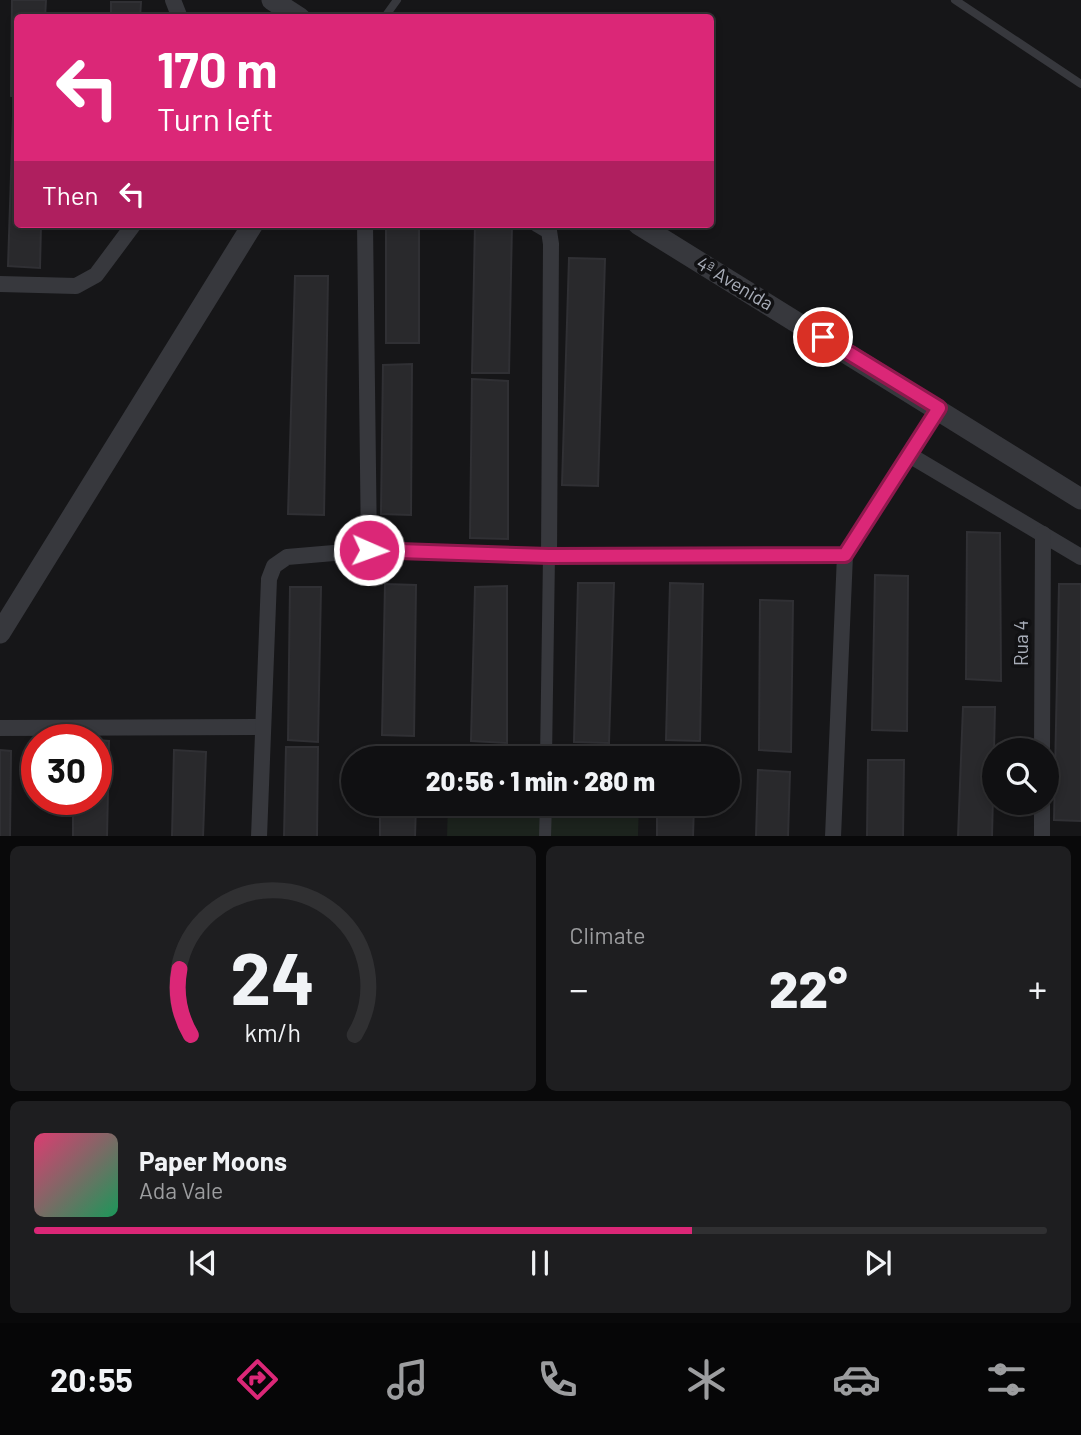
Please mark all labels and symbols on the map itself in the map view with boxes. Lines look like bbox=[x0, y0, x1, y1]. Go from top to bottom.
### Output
street label: 4ª Avenida bbox=[693, 251, 778, 314]
pin bbox=[793, 307, 853, 367]
position arrow bbox=[332, 513, 406, 587]
street label: Rua 4 bbox=[1009, 620, 1032, 666]
speed limit sign: 30 bbox=[21, 724, 112, 815]

